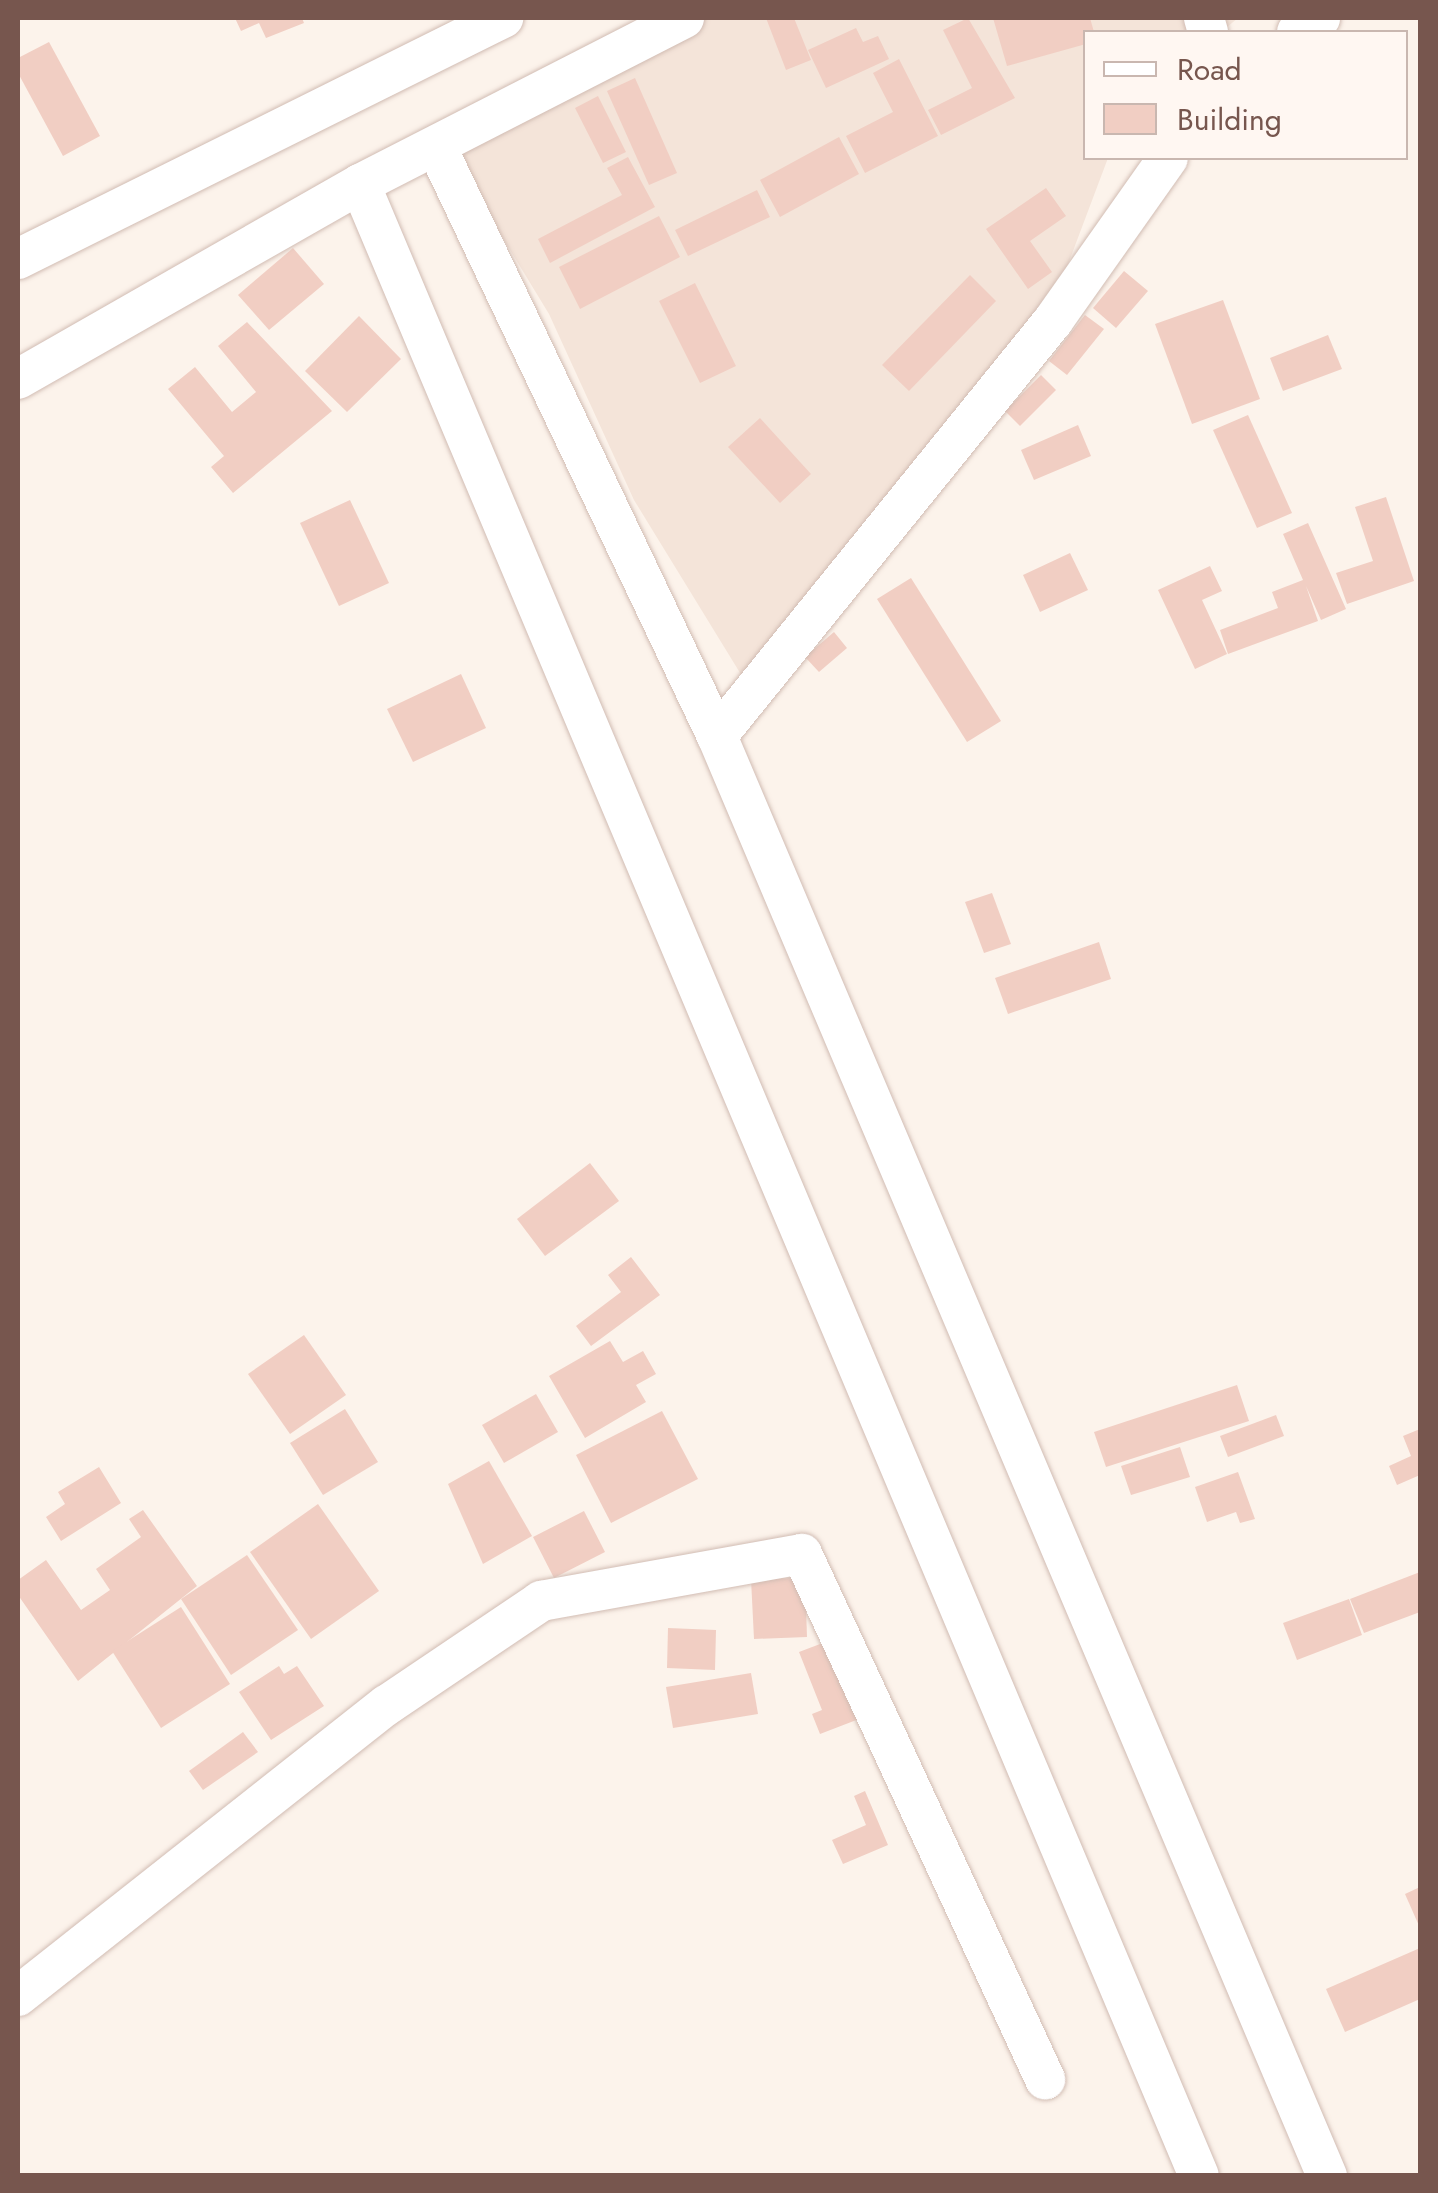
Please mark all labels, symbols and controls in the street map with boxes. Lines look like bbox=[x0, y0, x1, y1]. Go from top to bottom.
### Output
legend bbox=[1083, 30, 1408, 160]
text: Road bbox=[1177, 48, 1242, 91]
text: Building bbox=[1177, 98, 1282, 141]

